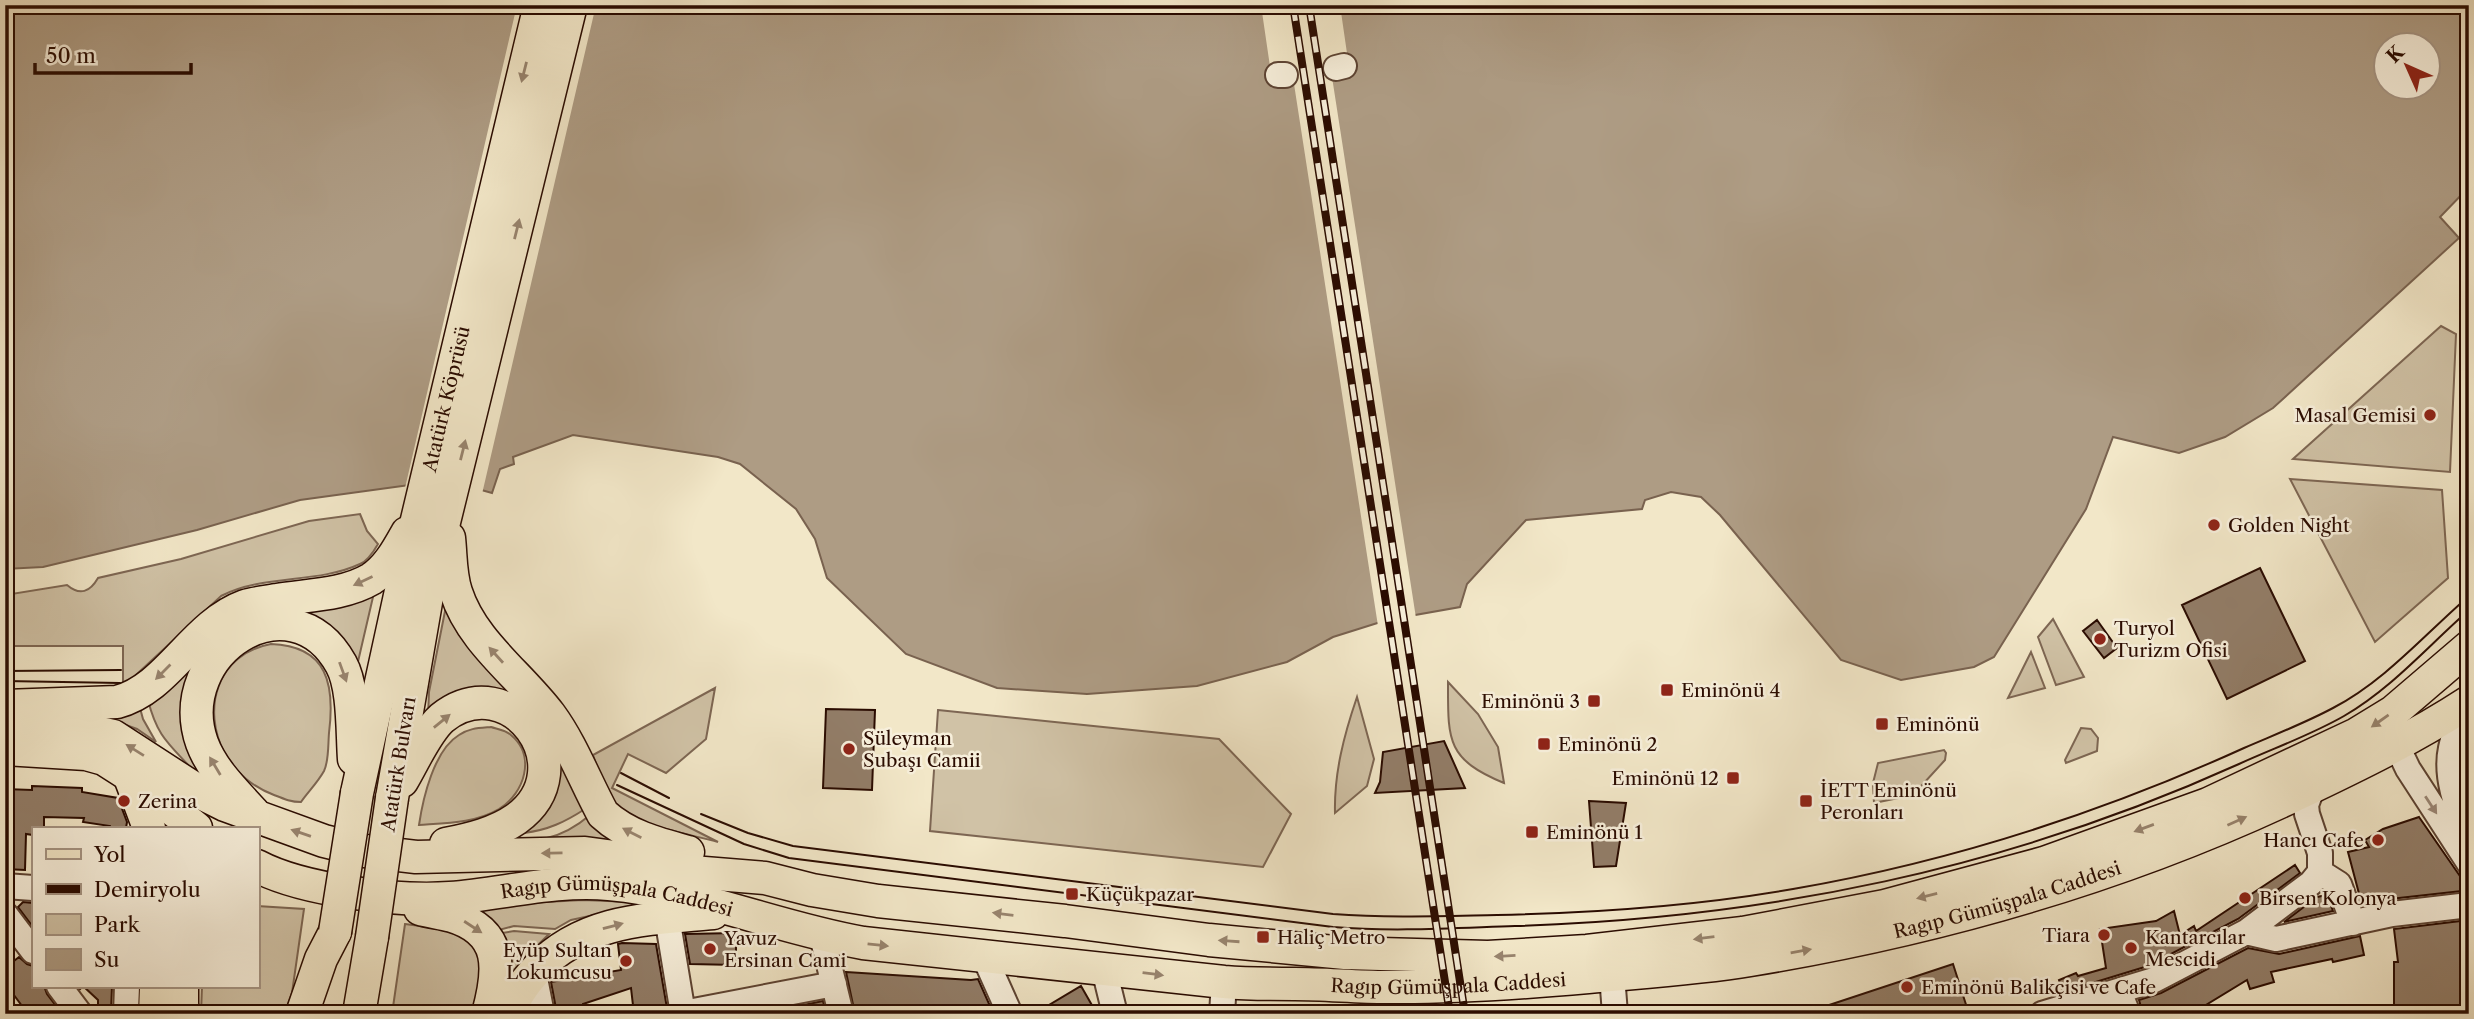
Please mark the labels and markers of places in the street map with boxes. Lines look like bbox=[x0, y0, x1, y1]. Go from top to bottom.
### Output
place label: Masal Gemisi bbox=[2294, 404, 2416, 427]
marker: Masal Gemisi bbox=[2422, 407, 2438, 423]
place label: Golden Night bbox=[2228, 514, 2350, 537]
marker: Golden Night bbox=[2206, 517, 2222, 533]
place label: Turyol Turizm Ofisi bbox=[2114, 617, 2228, 662]
marker: Turyol Turizm Ofisi bbox=[2092, 631, 2108, 647]
place label: Eminönü 4 bbox=[1681, 679, 1780, 702]
marker: Eminönü 4 bbox=[1659, 682, 1675, 698]
place label: Eminönü 3 bbox=[1481, 690, 1580, 713]
marker: Eminönü 3 bbox=[1586, 693, 1602, 709]
place label: Eminönü bbox=[1896, 713, 1980, 736]
marker: Eminönü bbox=[1874, 716, 1890, 732]
place label: Süleyman Subaşı Camii bbox=[863, 727, 981, 772]
place label: Eminönü 2 bbox=[1558, 733, 1657, 756]
marker: Eminönü 2 bbox=[1536, 736, 1552, 752]
marker: Süleyman Subaşı Camii bbox=[841, 741, 857, 757]
place label: Eminönü 12 bbox=[1612, 767, 1719, 790]
marker: Eminönü 12 bbox=[1725, 770, 1741, 786]
place label: İETT Eminönü Peronları bbox=[1820, 779, 1957, 824]
place label: Zerina bbox=[138, 790, 197, 813]
marker: Zerina bbox=[116, 793, 132, 809]
marker: İETT Eminönü Peronları bbox=[1798, 793, 1814, 809]
place label: Eminönü 1 bbox=[1546, 821, 1642, 844]
marker: Eminönü 1 bbox=[1524, 824, 1540, 840]
place label: Hancı Cafe bbox=[2263, 829, 2364, 852]
marker: Hancı Cafe bbox=[2370, 832, 2386, 848]
place label: Küçükpazar bbox=[1086, 883, 1194, 906]
marker: Küçükpazar bbox=[1064, 886, 1080, 902]
place label: Birsen Kolonya bbox=[2259, 887, 2396, 910]
marker: Birsen Kolonya bbox=[2237, 890, 2253, 906]
place label: Tiara bbox=[2042, 924, 2090, 947]
place label: Haliç Metro bbox=[1277, 926, 1385, 949]
place label: Kantarcılar Mescidi bbox=[2145, 926, 2246, 971]
place label: Yavuz Ersinan Cami bbox=[723, 927, 846, 972]
marker: Tiara bbox=[2096, 927, 2112, 943]
marker: Haliç Metro bbox=[1255, 929, 1271, 945]
place label: Eyüp Sultan Lokumcusu bbox=[503, 939, 612, 984]
marker: Kantarcılar Mescidi bbox=[2123, 940, 2139, 956]
marker: Yavuz Ersinan Cami bbox=[702, 941, 718, 957]
marker: Eyüp Sultan Lokumcusu bbox=[618, 953, 634, 969]
place label: Eminönü Balikçisi ve Cafe bbox=[1921, 976, 2156, 999]
marker: Eminönü Balikçisi ve Cafe bbox=[1899, 979, 1915, 995]

